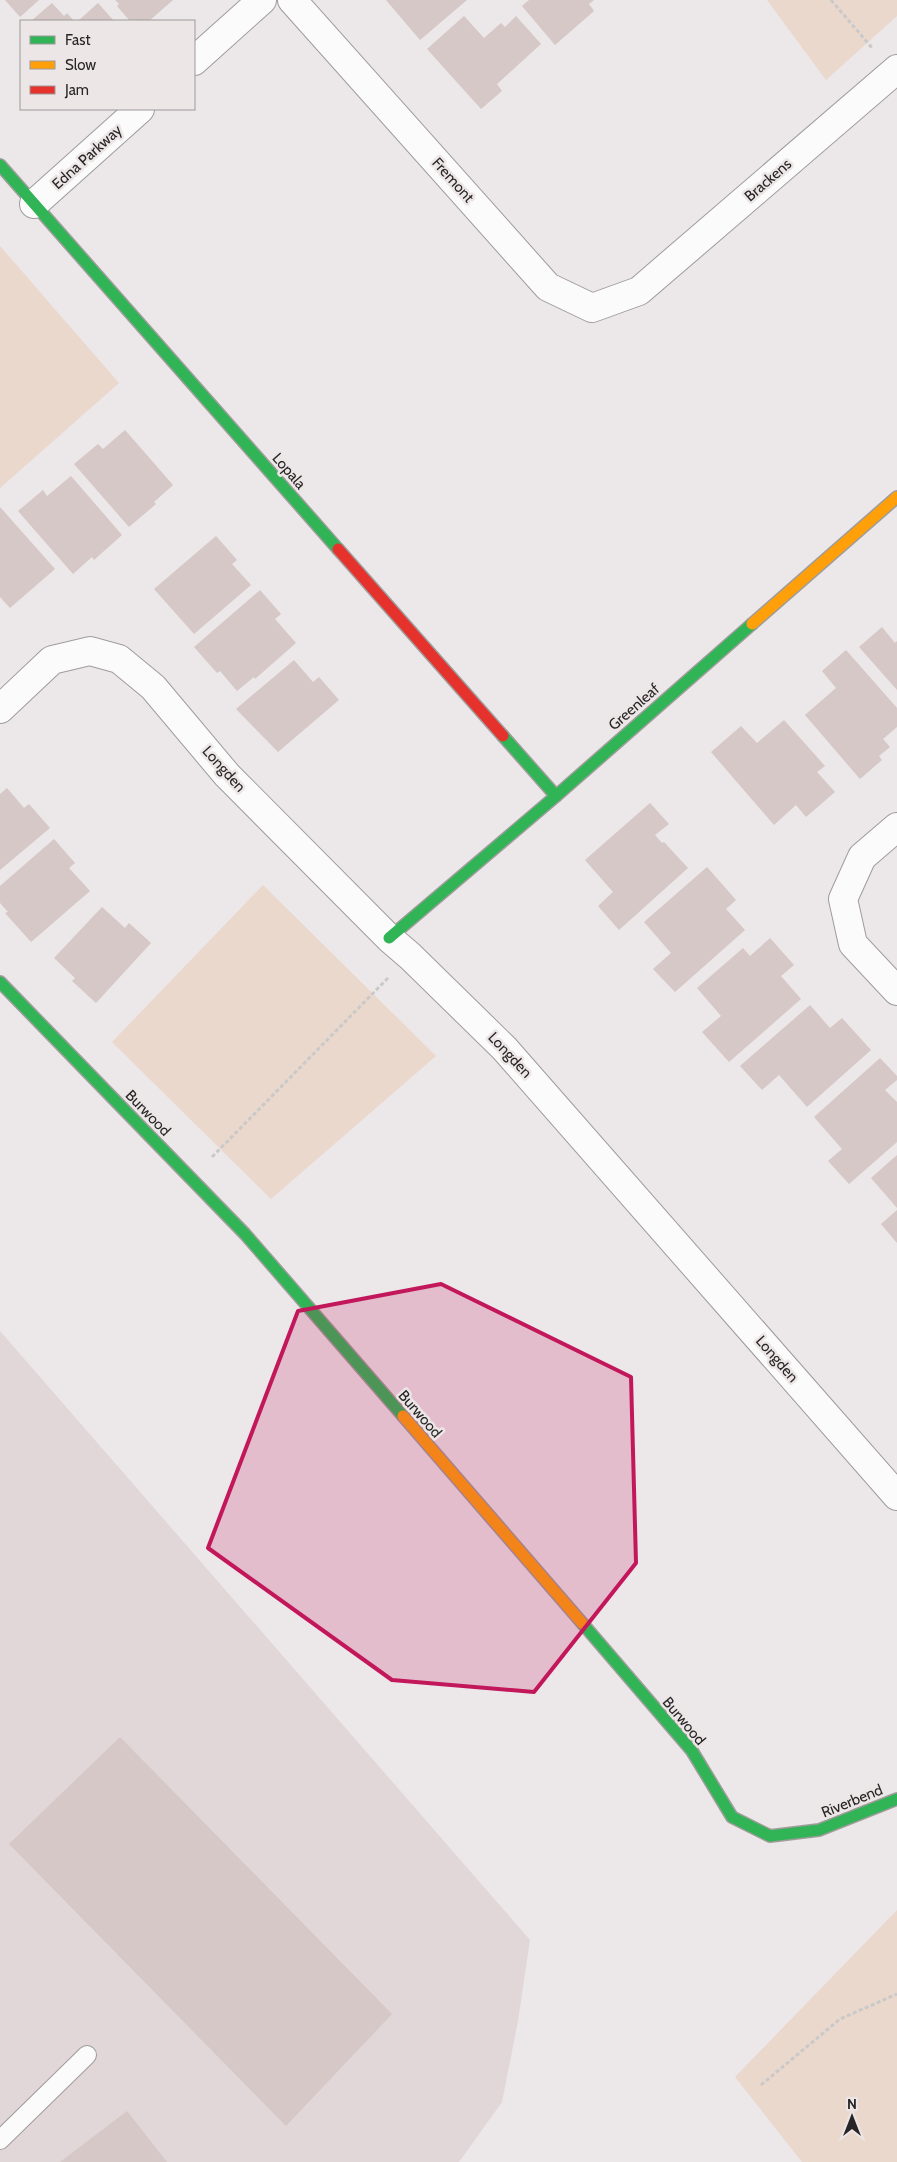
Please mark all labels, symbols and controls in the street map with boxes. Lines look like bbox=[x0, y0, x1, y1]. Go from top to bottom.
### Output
legend bbox=[20, 20, 195, 110]
text: Fast bbox=[65, 31, 90, 49]
text: Slow bbox=[65, 56, 96, 74]
text: Jam bbox=[64, 81, 89, 99]
street label: Edna Parkway bbox=[48, 121, 126, 193]
street label: Fremont bbox=[428, 154, 478, 206]
street label: Brackens bbox=[741, 155, 795, 205]
street label: Lopala bbox=[268, 449, 310, 493]
street label: Greenleaf bbox=[605, 680, 663, 734]
street label: Longden bbox=[199, 742, 249, 796]
street label: Longden bbox=[484, 1028, 536, 1082]
street label: Burwood bbox=[122, 1086, 174, 1140]
street label: Longden bbox=[752, 1332, 802, 1386]
street label: Burwood bbox=[394, 1387, 446, 1441]
street label: Burwood bbox=[659, 1693, 709, 1749]
street label: Riverbend bbox=[819, 1781, 885, 1821]
north arrow bbox=[827, 2092, 877, 2142]
text: N bbox=[847, 2095, 857, 2113]

